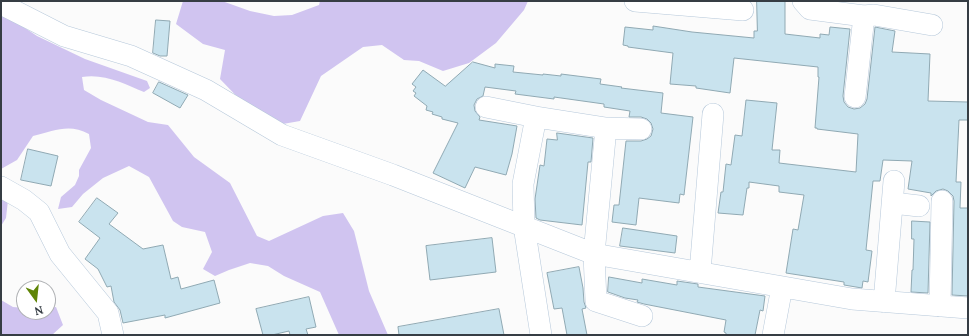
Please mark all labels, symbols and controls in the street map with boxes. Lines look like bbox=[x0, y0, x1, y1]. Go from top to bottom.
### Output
north arrow bbox=[16, 280, 56, 320]
text: N bbox=[33, 303, 45, 318]

